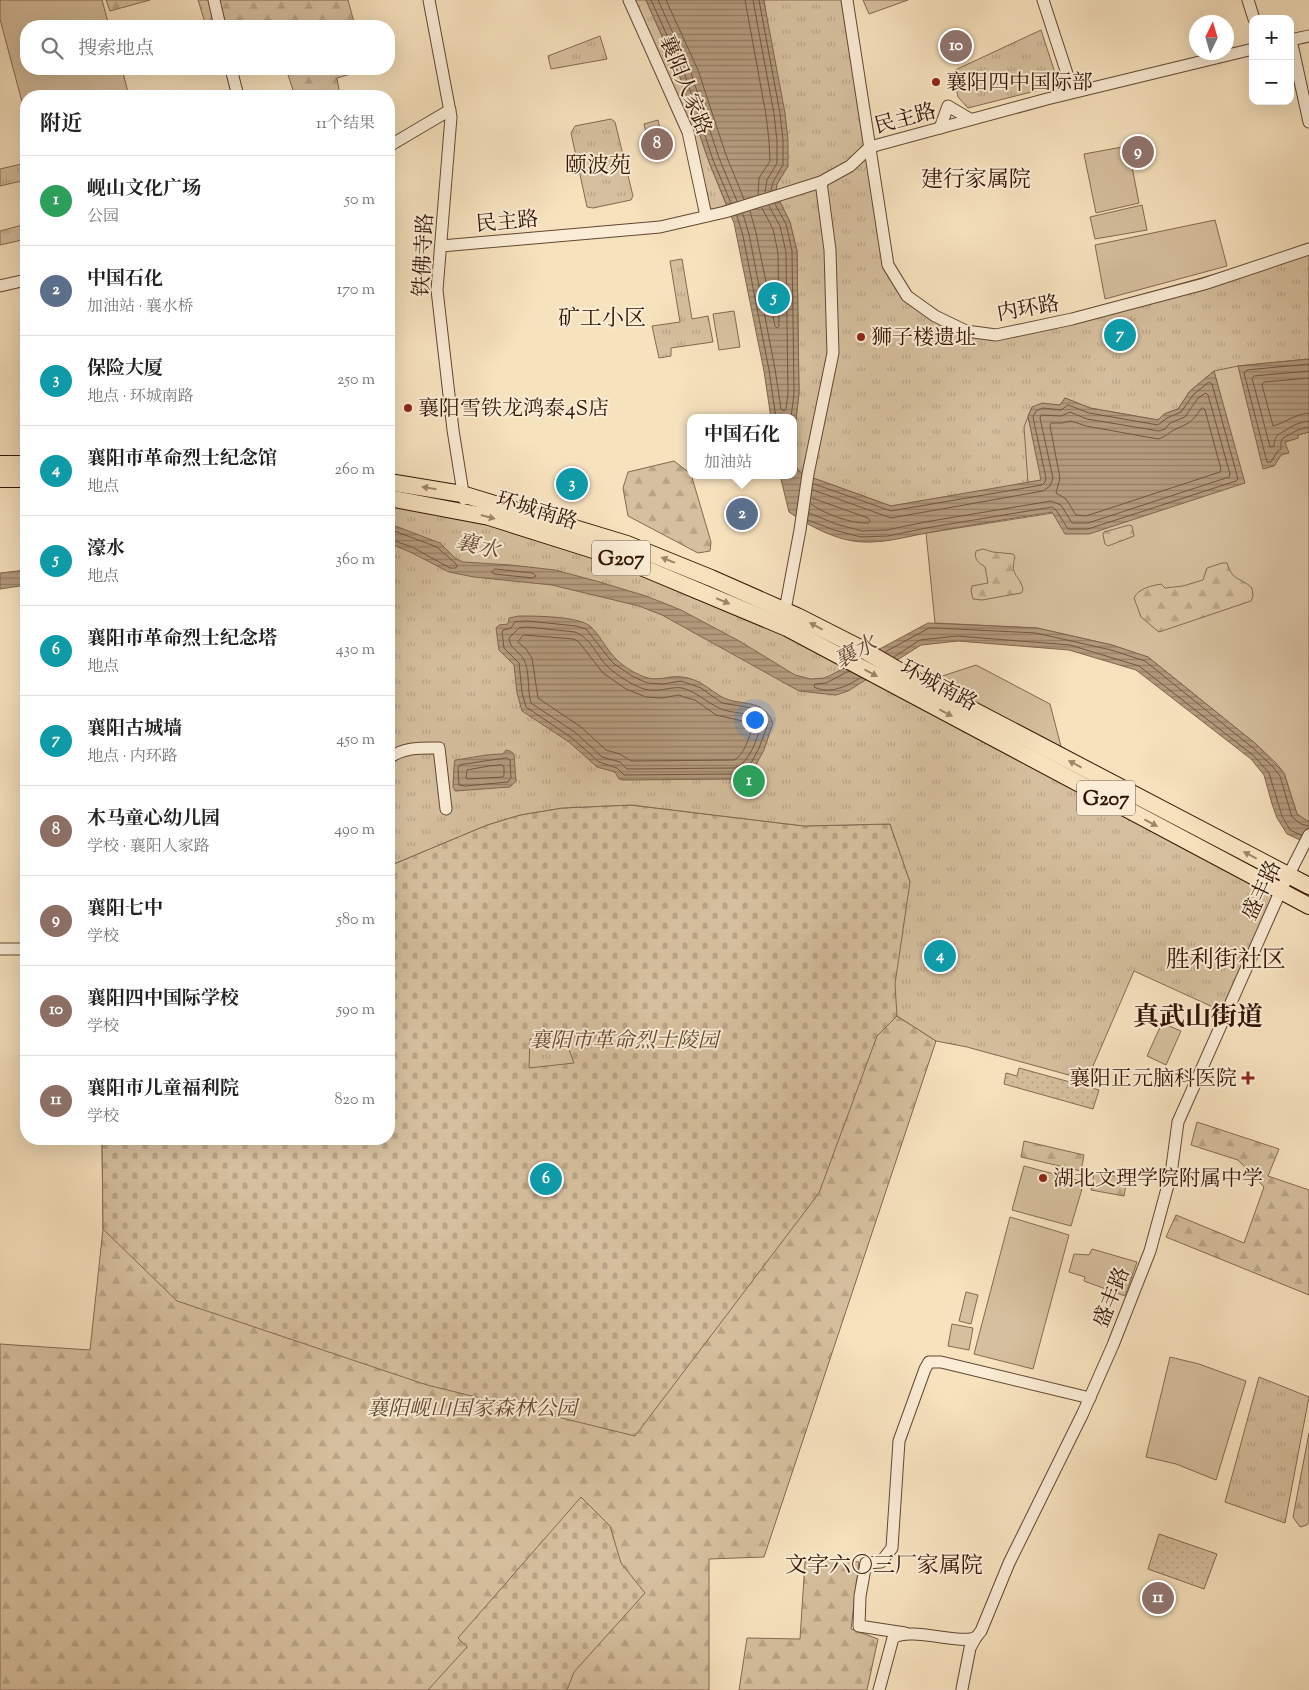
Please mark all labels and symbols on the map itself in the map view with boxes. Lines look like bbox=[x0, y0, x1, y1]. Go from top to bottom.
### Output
north arrow bbox=[1189, 15, 1234, 60]
pin: 10 bbox=[940, 27, 972, 65]
street label: 襄阳人家路 bbox=[651, 31, 718, 140]
place label: 襄阳四中国际部 bbox=[946, 69, 1093, 99]
marker: 襄阳四中国际部 bbox=[930, 76, 942, 88]
street label: 民主路 bbox=[871, 97, 940, 143]
pin: 8 bbox=[641, 125, 673, 163]
pin: 9 bbox=[1122, 133, 1154, 171]
district label: 颐波苑 bbox=[565, 151, 631, 183]
district label: 建行家属院 bbox=[921, 165, 1031, 197]
street label: 民主路 bbox=[474, 205, 540, 241]
street label: 铁佛寺路 bbox=[408, 212, 442, 298]
pin: 5 bbox=[758, 279, 790, 317]
street label: 内环路 bbox=[995, 290, 1062, 330]
district label: 矿工小区 bbox=[558, 304, 646, 336]
pin: 7 bbox=[1104, 316, 1136, 354]
place label: 狮子楼遗址 bbox=[871, 324, 976, 354]
marker: 狮子楼遗址 bbox=[855, 331, 867, 343]
place label: 襄阳雪铁龙鸿泰4S店 bbox=[418, 395, 609, 425]
marker: 襄阳雪铁龙鸿泰4S店 bbox=[402, 402, 414, 414]
pin: 3 bbox=[556, 465, 588, 503]
one-way arrow bbox=[420, 484, 436, 492]
street label: 环城南路 bbox=[492, 485, 581, 539]
pin: 2 bbox=[726, 495, 758, 533]
one-way arrow bbox=[481, 514, 496, 522]
water label: 襄水 bbox=[452, 527, 504, 569]
road number: G207 bbox=[592, 540, 650, 576]
one-way arrow bbox=[661, 556, 675, 564]
one-way arrow bbox=[716, 597, 731, 605]
one-way arrow bbox=[809, 622, 824, 630]
water label: 襄水 bbox=[829, 628, 885, 678]
street label: 环城南路 bbox=[894, 654, 982, 720]
one-way arrow bbox=[864, 669, 879, 677]
your location bbox=[742, 707, 768, 733]
one-way arrow bbox=[939, 709, 953, 717]
one-way arrow bbox=[1068, 760, 1082, 768]
pin: 1 bbox=[733, 762, 765, 800]
road number: G207 bbox=[1077, 780, 1135, 816]
one-way arrow bbox=[1144, 818, 1158, 827]
one-way arrow bbox=[1243, 851, 1257, 859]
street label: 盛丰路 bbox=[1236, 856, 1290, 926]
pin: 4 bbox=[924, 937, 956, 975]
district label: 胜利街社区 bbox=[1166, 944, 1286, 978]
district label: 真武山街道 bbox=[1133, 1000, 1263, 1037]
park label: 襄阳市革命烈士陵园 bbox=[530, 1027, 721, 1057]
place label: 襄阳正元脑科医院 bbox=[1069, 1065, 1237, 1095]
marker: 襄阳正元脑科医院 bbox=[1241, 1071, 1255, 1085]
pin: 6 bbox=[530, 1160, 562, 1198]
place label: 湖北文理学院附属中学 bbox=[1053, 1165, 1263, 1195]
marker: 湖北文理学院附属中学 bbox=[1037, 1172, 1049, 1184]
street label: 盛丰路 bbox=[1087, 1263, 1139, 1333]
park label: 襄阳岘山国家森林公园 bbox=[367, 1395, 580, 1425]
district label: 文字六〇三厂家属院 bbox=[785, 1551, 983, 1583]
pin: 11 bbox=[1142, 1579, 1174, 1617]

